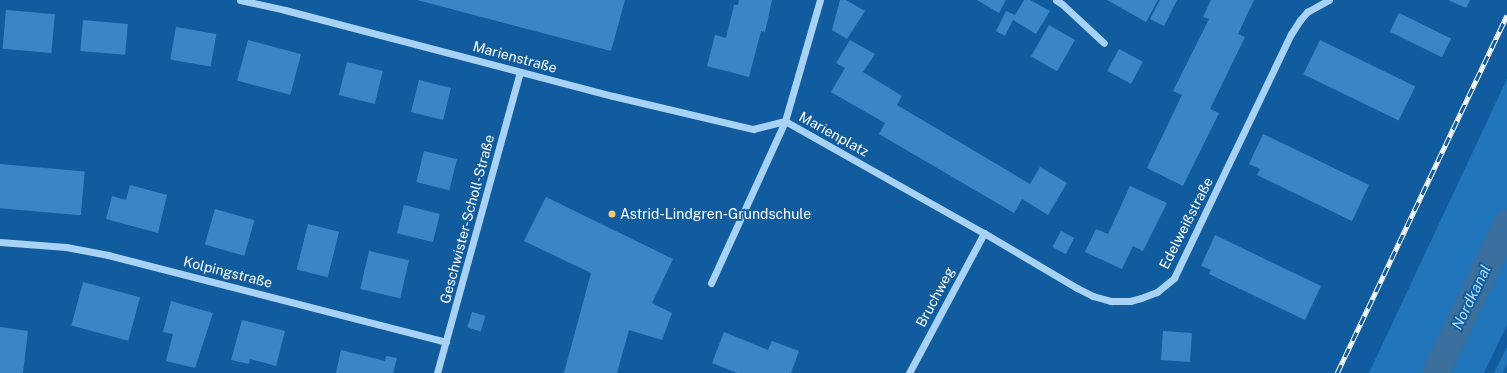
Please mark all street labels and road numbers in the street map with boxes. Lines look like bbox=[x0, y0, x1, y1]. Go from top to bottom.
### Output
street label: Marienstraße bbox=[471, 38, 559, 76]
street label: Marienplatz bbox=[796, 108, 872, 160]
street label: Geschwister-Scholl-Straße bbox=[436, 133, 498, 305]
street label: Edelweißstraße bbox=[1156, 174, 1216, 272]
street label: Kolpingstraße bbox=[182, 253, 274, 291]
street label: Bruchweg bbox=[912, 264, 958, 330]

